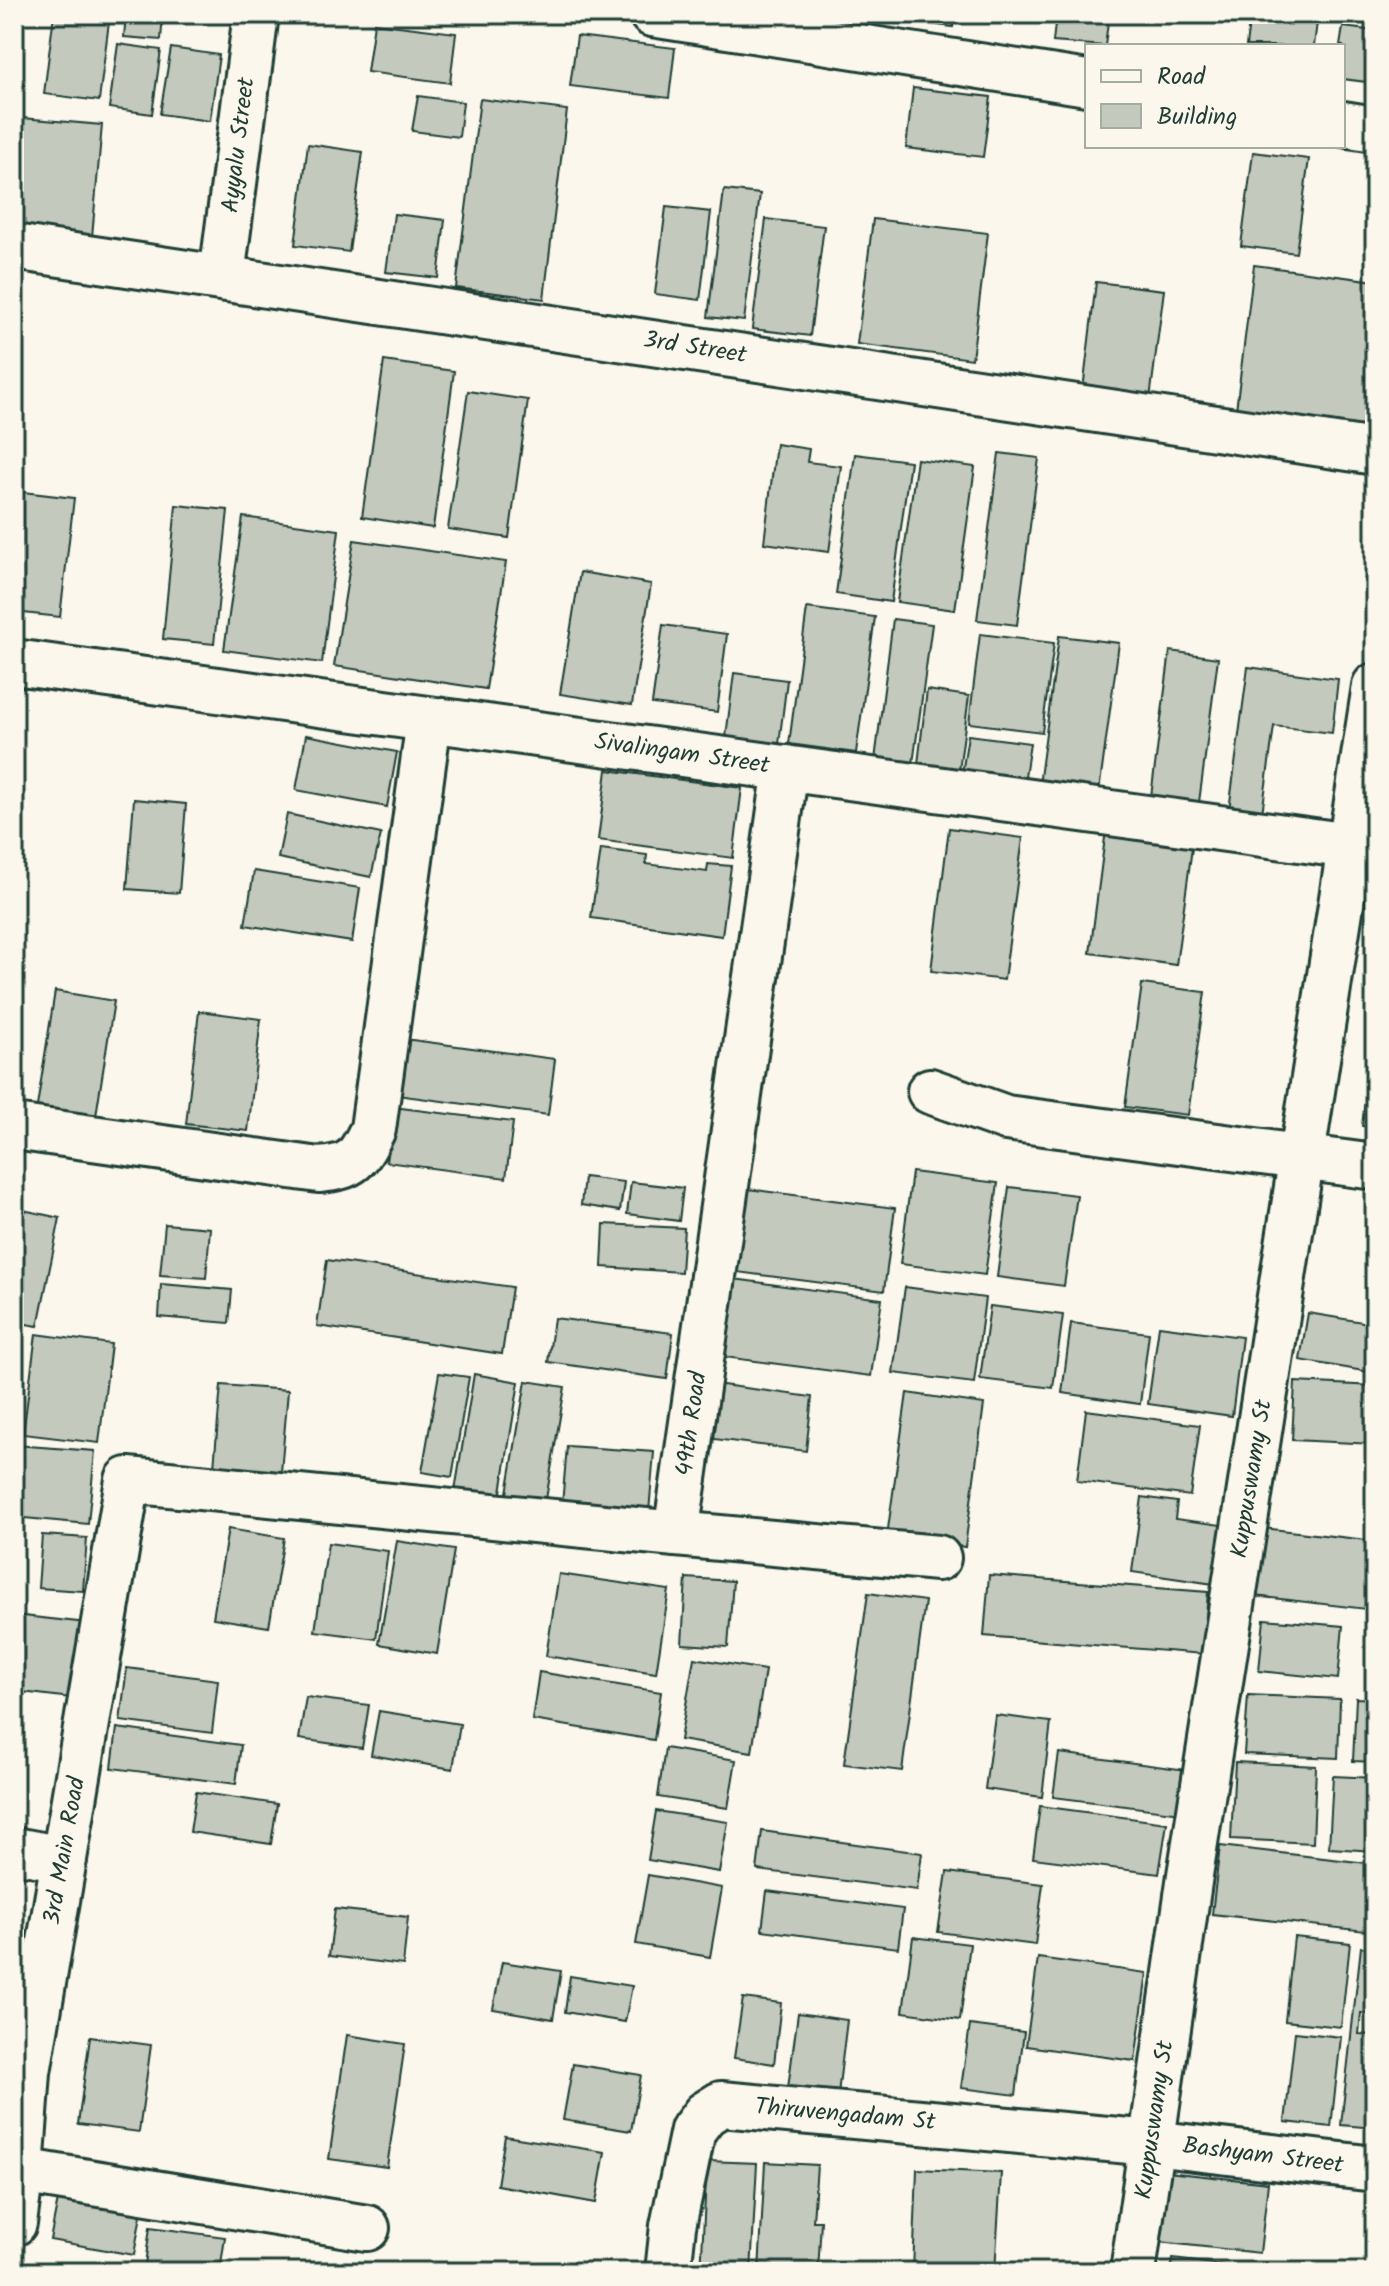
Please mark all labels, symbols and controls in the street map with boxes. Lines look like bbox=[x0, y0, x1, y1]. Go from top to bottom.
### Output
legend bbox=[1085, 44, 1345, 148]
text: Road bbox=[1157, 58, 1206, 97]
street label: Ayyalu Street bbox=[211, 74, 267, 215]
text: Building bbox=[1157, 98, 1237, 137]
street label: 3rd Street bbox=[641, 321, 750, 376]
street label: Sivalingam Street bbox=[592, 722, 773, 786]
street label: 49th Road bbox=[665, 1368, 719, 1479]
street label: Kuppuswamy St bbox=[1220, 1396, 1284, 1561]
street label: 3rd Main Road bbox=[33, 1773, 97, 1928]
street label: Kuppuswamy St bbox=[1125, 2037, 1186, 2202]
street label: Thiruvengadam St bbox=[753, 2088, 938, 2142]
street label: Bashyam Street bbox=[1180, 2127, 1346, 2185]

